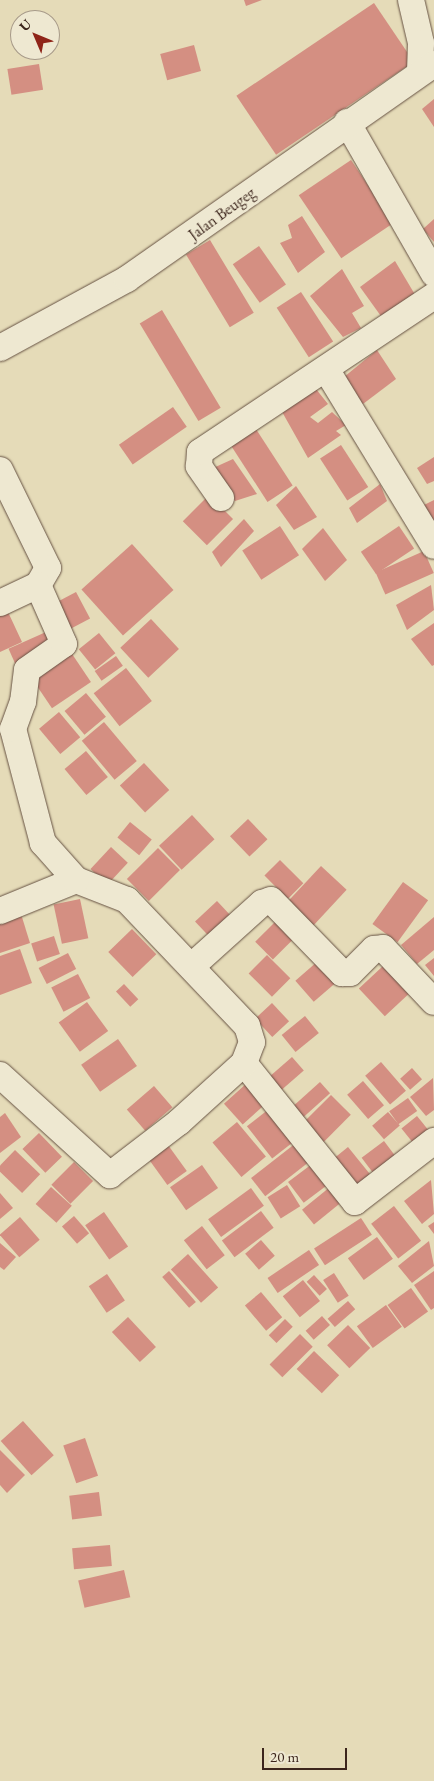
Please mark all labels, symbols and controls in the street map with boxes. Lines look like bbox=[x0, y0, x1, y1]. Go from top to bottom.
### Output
north arrow bbox=[10, 10, 60, 60]
text: U bbox=[15, 15, 35, 35]
street label: Jalan Beugeg bbox=[185, 183, 259, 245]
scale bar bbox=[264, 1738, 349, 1770]
text: 20 m bbox=[270, 1747, 299, 1766]

